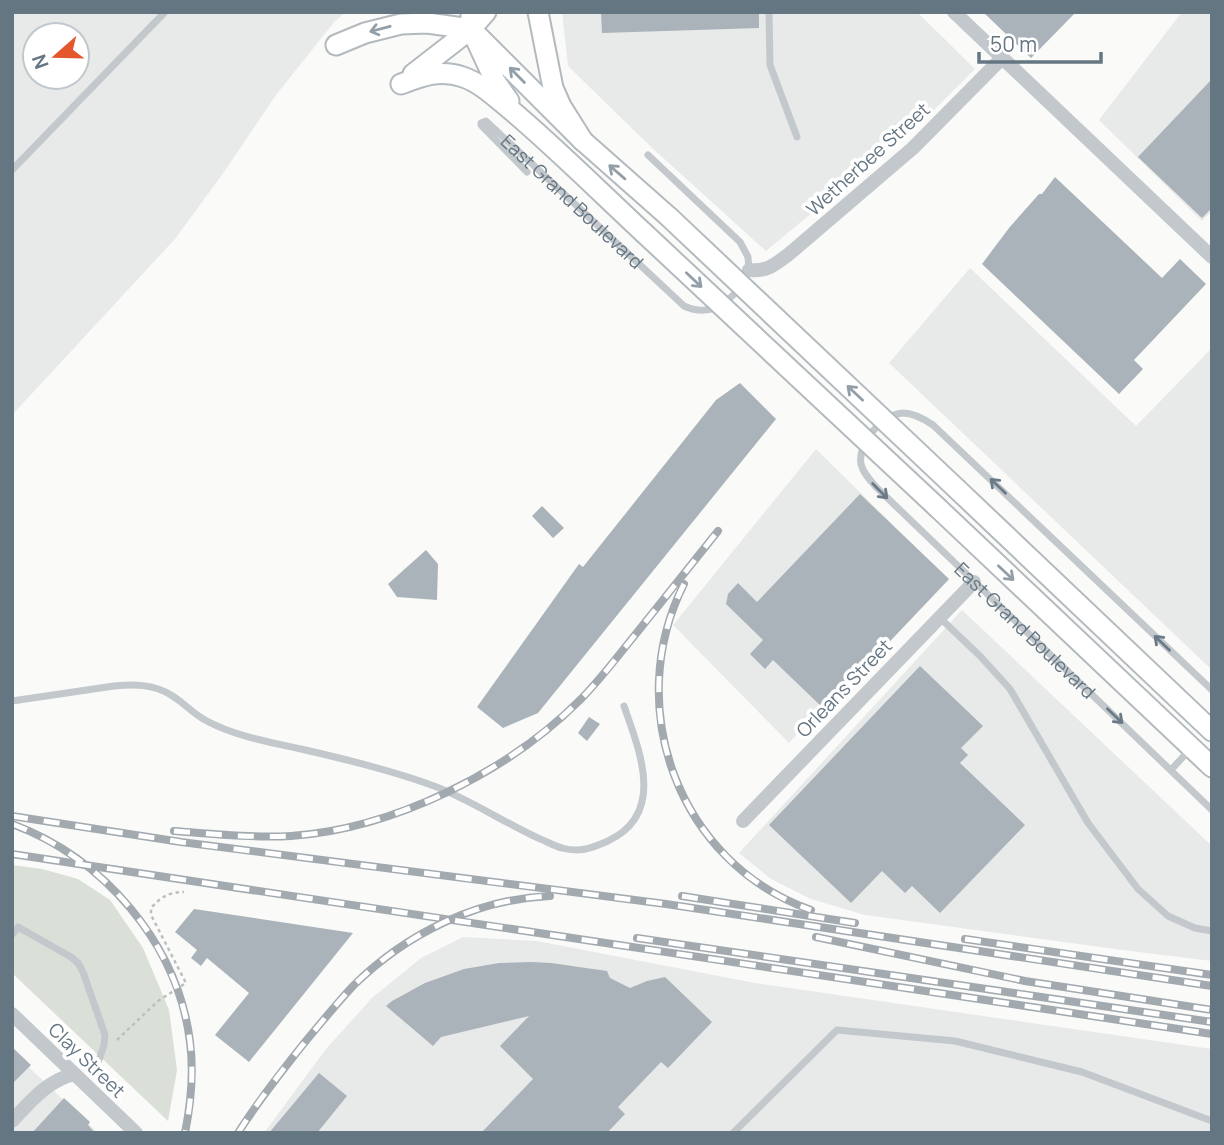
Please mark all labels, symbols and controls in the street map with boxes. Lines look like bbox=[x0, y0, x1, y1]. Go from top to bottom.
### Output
north arrow bbox=[21, 21, 91, 91]
scale bar bbox=[979, 21, 1102, 65]
one-way arrow bbox=[369, 23, 391, 36]
text: 50 m bbox=[990, 30, 1037, 58]
text: N bbox=[25, 51, 55, 73]
one-way arrow bbox=[509, 67, 526, 84]
street label: Wetherbee Street bbox=[801, 97, 935, 221]
street label: East Grand Boulevard bbox=[495, 128, 649, 275]
one-way arrow bbox=[609, 164, 627, 180]
one-way arrow bbox=[685, 272, 703, 288]
one-way arrow bbox=[846, 384, 863, 401]
one-way arrow bbox=[989, 478, 1006, 495]
one-way arrow bbox=[872, 482, 889, 499]
street label: East Grand Boulevard bbox=[949, 556, 1101, 704]
one-way arrow bbox=[998, 564, 1015, 581]
street label: Orleans Street bbox=[790, 633, 898, 743]
one-way arrow bbox=[1153, 635, 1171, 651]
one-way arrow bbox=[1106, 708, 1123, 725]
street label: Clay Street bbox=[43, 1017, 131, 1103]

